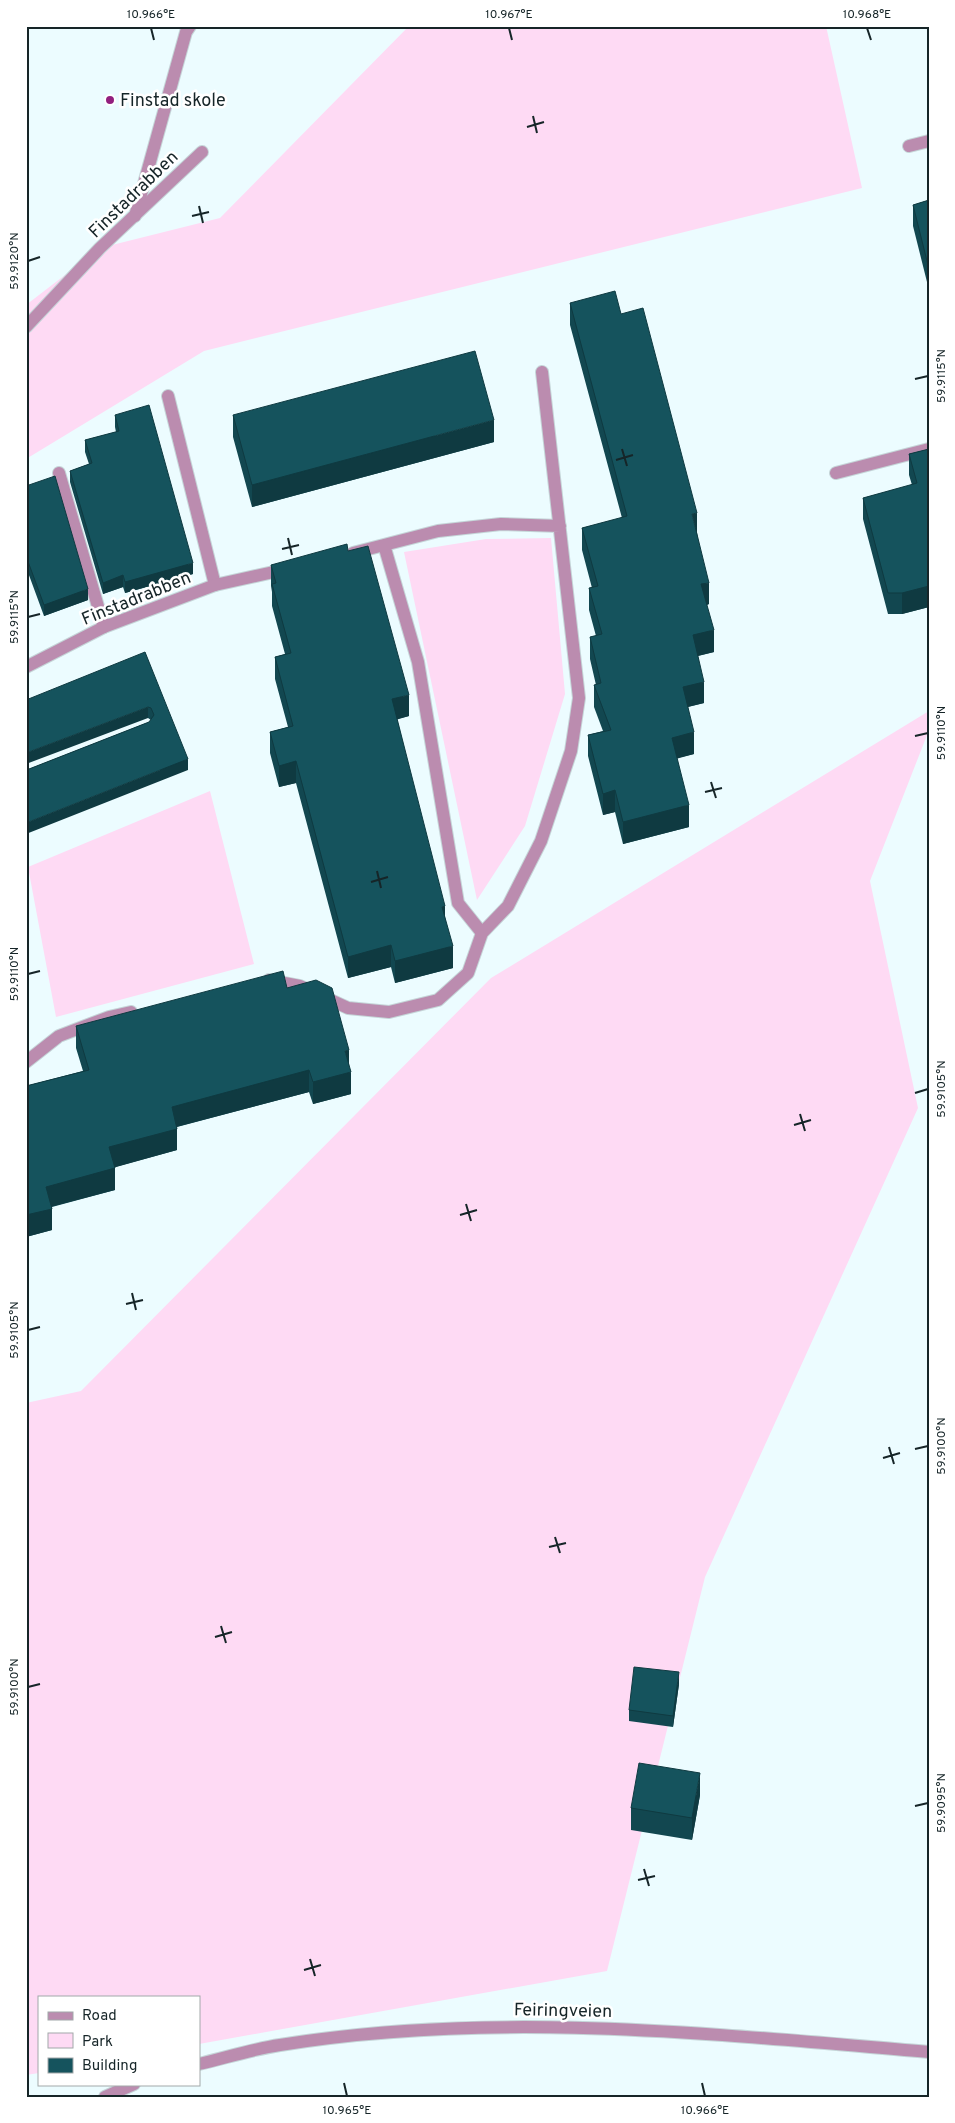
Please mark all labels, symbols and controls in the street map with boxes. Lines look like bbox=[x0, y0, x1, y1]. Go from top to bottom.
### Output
text: 10.966°E bbox=[127, 7, 175, 23]
text: 10.967°E bbox=[485, 7, 533, 23]
text: 10.968°E bbox=[843, 7, 891, 23]
place label: Finstad skole bbox=[120, 90, 226, 113]
marker: Finstad skole bbox=[104, 94, 116, 106]
street label: Finstadrabben bbox=[84, 146, 184, 244]
text: 59.9120°N bbox=[7, 232, 23, 290]
text: 59.9115°N bbox=[934, 349, 950, 403]
street label: Finstadrabben bbox=[78, 567, 195, 632]
text: 59.9115°N bbox=[7, 590, 23, 644]
text: 59.9110°N bbox=[934, 706, 950, 760]
text: 59.9110°N bbox=[7, 947, 23, 1001]
text: 59.9105°N bbox=[934, 1060, 950, 1118]
text: 59.9105°N bbox=[7, 1301, 23, 1359]
text: 59.9100°N bbox=[934, 1417, 950, 1475]
text: 59.9100°N bbox=[7, 1658, 23, 1716]
text: 59.9095°N bbox=[934, 1773, 950, 1833]
legend bbox=[38, 1996, 200, 2086]
street label: Feiringveien bbox=[514, 1999, 612, 2024]
text: Road bbox=[82, 2007, 117, 2026]
text: Park bbox=[82, 2033, 113, 2052]
text: Building bbox=[82, 2057, 137, 2076]
text: 10.965°E bbox=[323, 2103, 371, 2119]
text: 10.966°E bbox=[681, 2103, 729, 2119]

